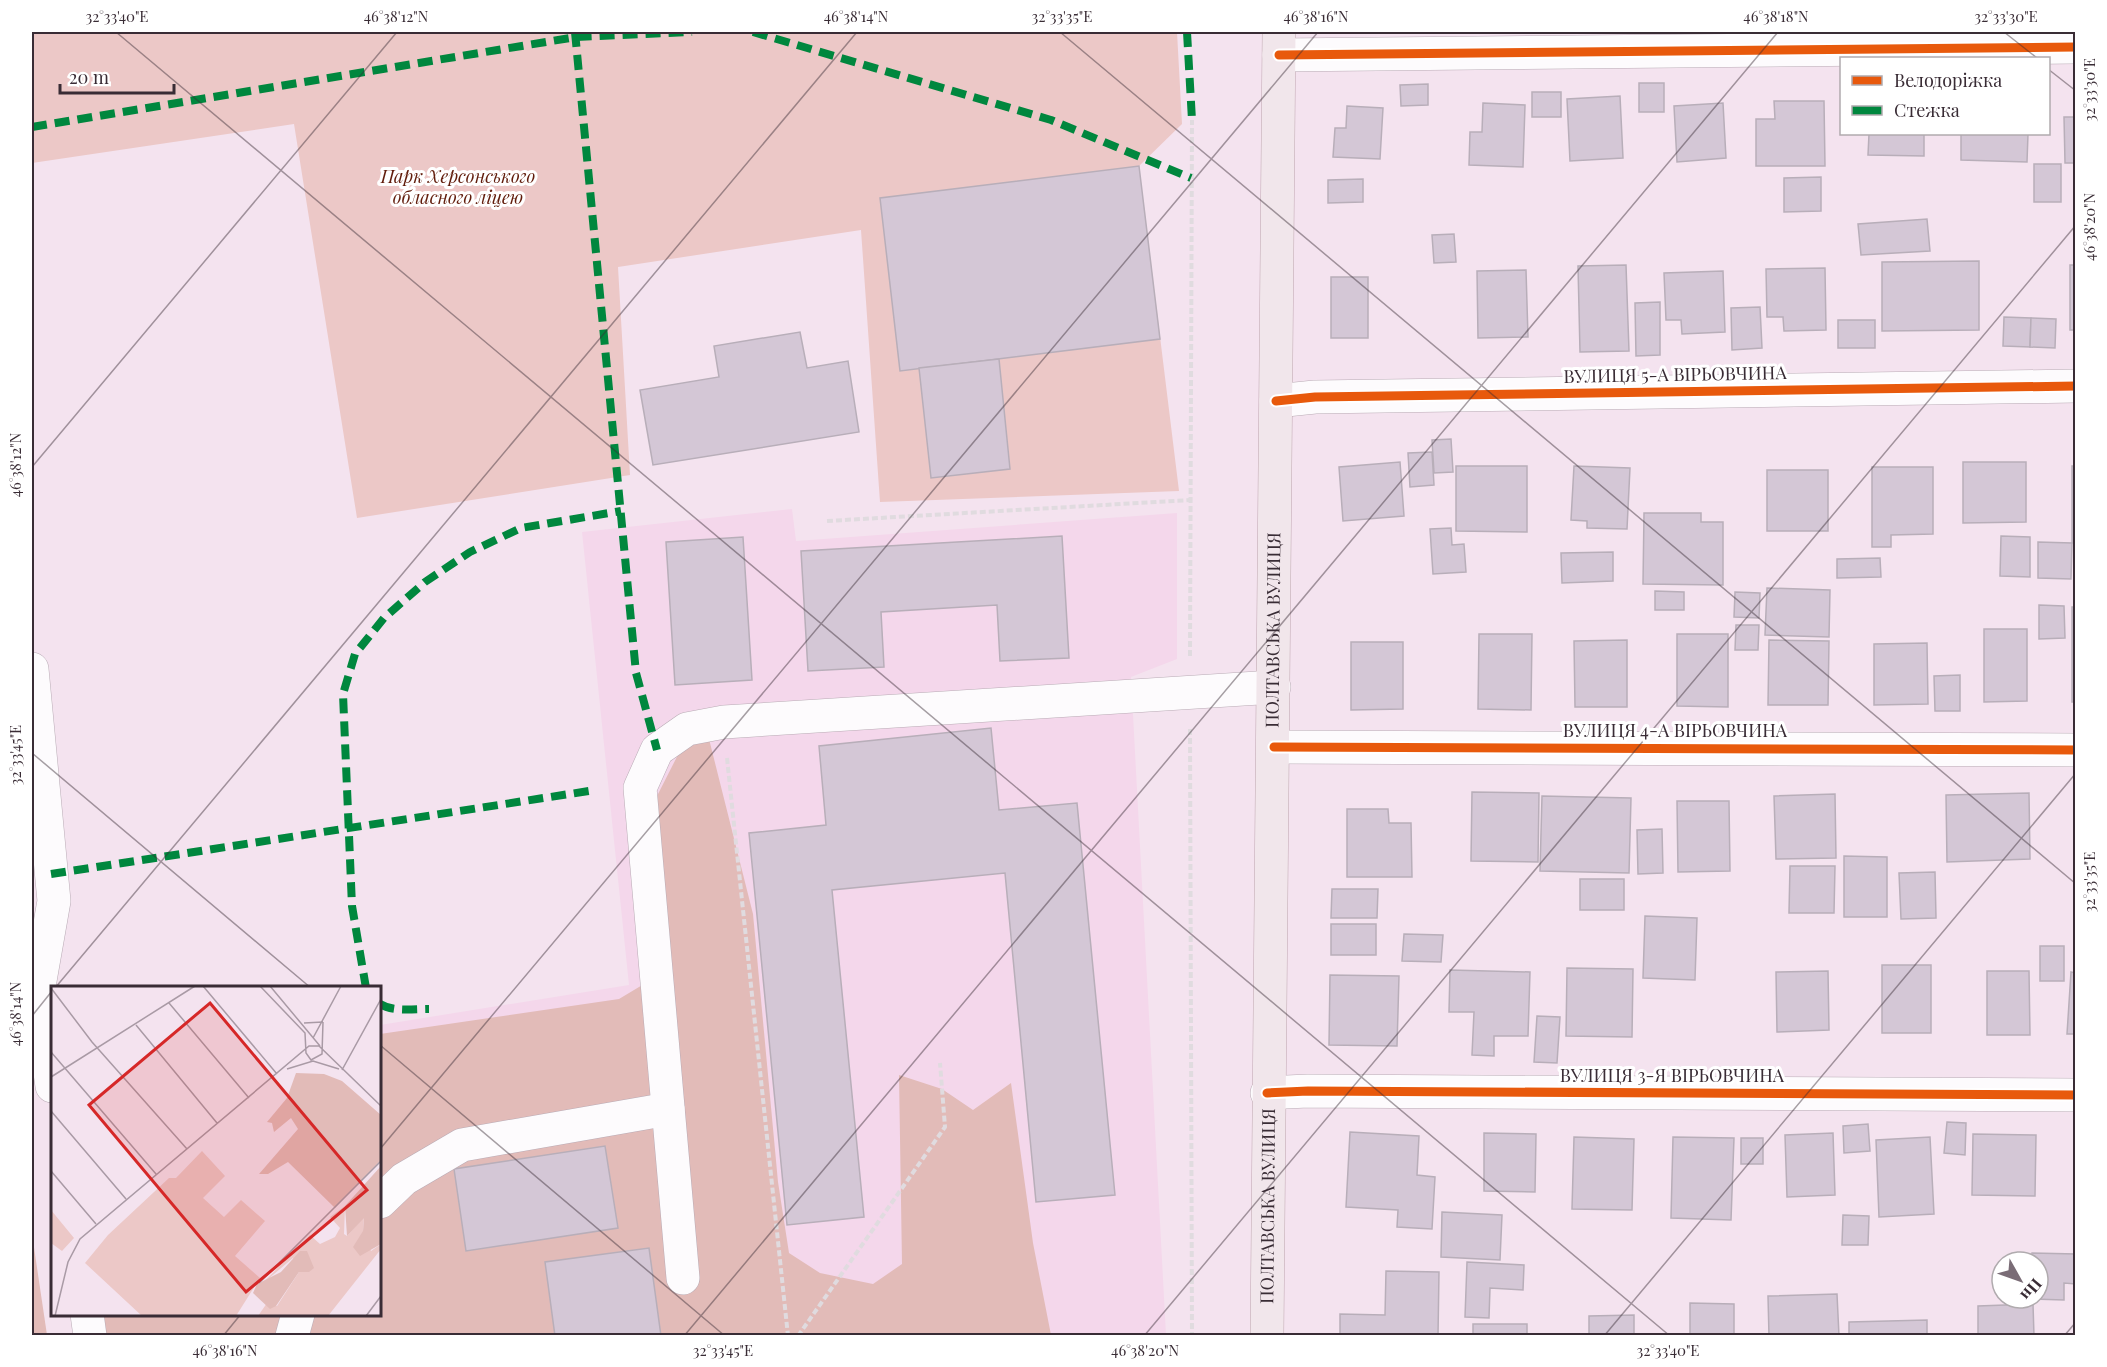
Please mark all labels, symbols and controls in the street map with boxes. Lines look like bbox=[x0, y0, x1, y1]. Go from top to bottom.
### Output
text: 32°33'40"E bbox=[85, 6, 149, 26]
text: 46°38'12"N bbox=[364, 6, 429, 26]
text: 46°38'14"N bbox=[824, 6, 889, 26]
text: 32°33'35"E bbox=[1032, 6, 1092, 26]
text: 46°38'16"N bbox=[1283, 6, 1349, 26]
text: 46°38'18"N bbox=[1743, 6, 1809, 26]
text: 32°33'30"E bbox=[1974, 6, 2038, 26]
scale bar bbox=[60, 57, 174, 95]
legend bbox=[1840, 57, 2050, 135]
text: 32°33'30"E bbox=[2079, 58, 2099, 122]
text: 20 m bbox=[69, 65, 109, 89]
text: Велодоріжка bbox=[1894, 68, 2002, 92]
text: Стежка bbox=[1894, 98, 1960, 122]
park label: Парк Херсонського обласного ліцею bbox=[380, 164, 536, 209]
text: 46°38'20"N bbox=[2079, 193, 2099, 261]
street label: ВУЛИЦЯ 5-А ВІРЬОВЧИНА bbox=[1563, 360, 1787, 388]
text: 46°38'12"N bbox=[5, 432, 25, 497]
street label: ПОЛТАВСЬКА ВУЛИЦЯ bbox=[1260, 532, 1285, 728]
street label: ВУЛИЦЯ 4-А ВІРЬОВЧИНA bbox=[1563, 718, 1788, 742]
text: 32°33'45"E bbox=[5, 725, 25, 785]
text: 32°33'35"E bbox=[2079, 852, 2099, 912]
text: 46°38'14"N bbox=[5, 981, 25, 1046]
inset map bbox=[51, 986, 381, 1316]
street label: ВУЛИЦЯ 3-Я ВІРЬОВЧИНА bbox=[1560, 1063, 1785, 1087]
street label: ПОЛТАВСЬКА ВУЛИЦЯ bbox=[1254, 1108, 1280, 1304]
north arrow bbox=[1990, 1250, 2050, 1310]
text: Пн bbox=[2016, 1274, 2047, 1306]
text: 46°38'16"N bbox=[192, 1340, 258, 1360]
text: 32°33'45"E bbox=[693, 1340, 753, 1360]
text: 46°38'20"N bbox=[1111, 1340, 1179, 1360]
text: 32°33'40"E bbox=[1636, 1340, 1700, 1360]

